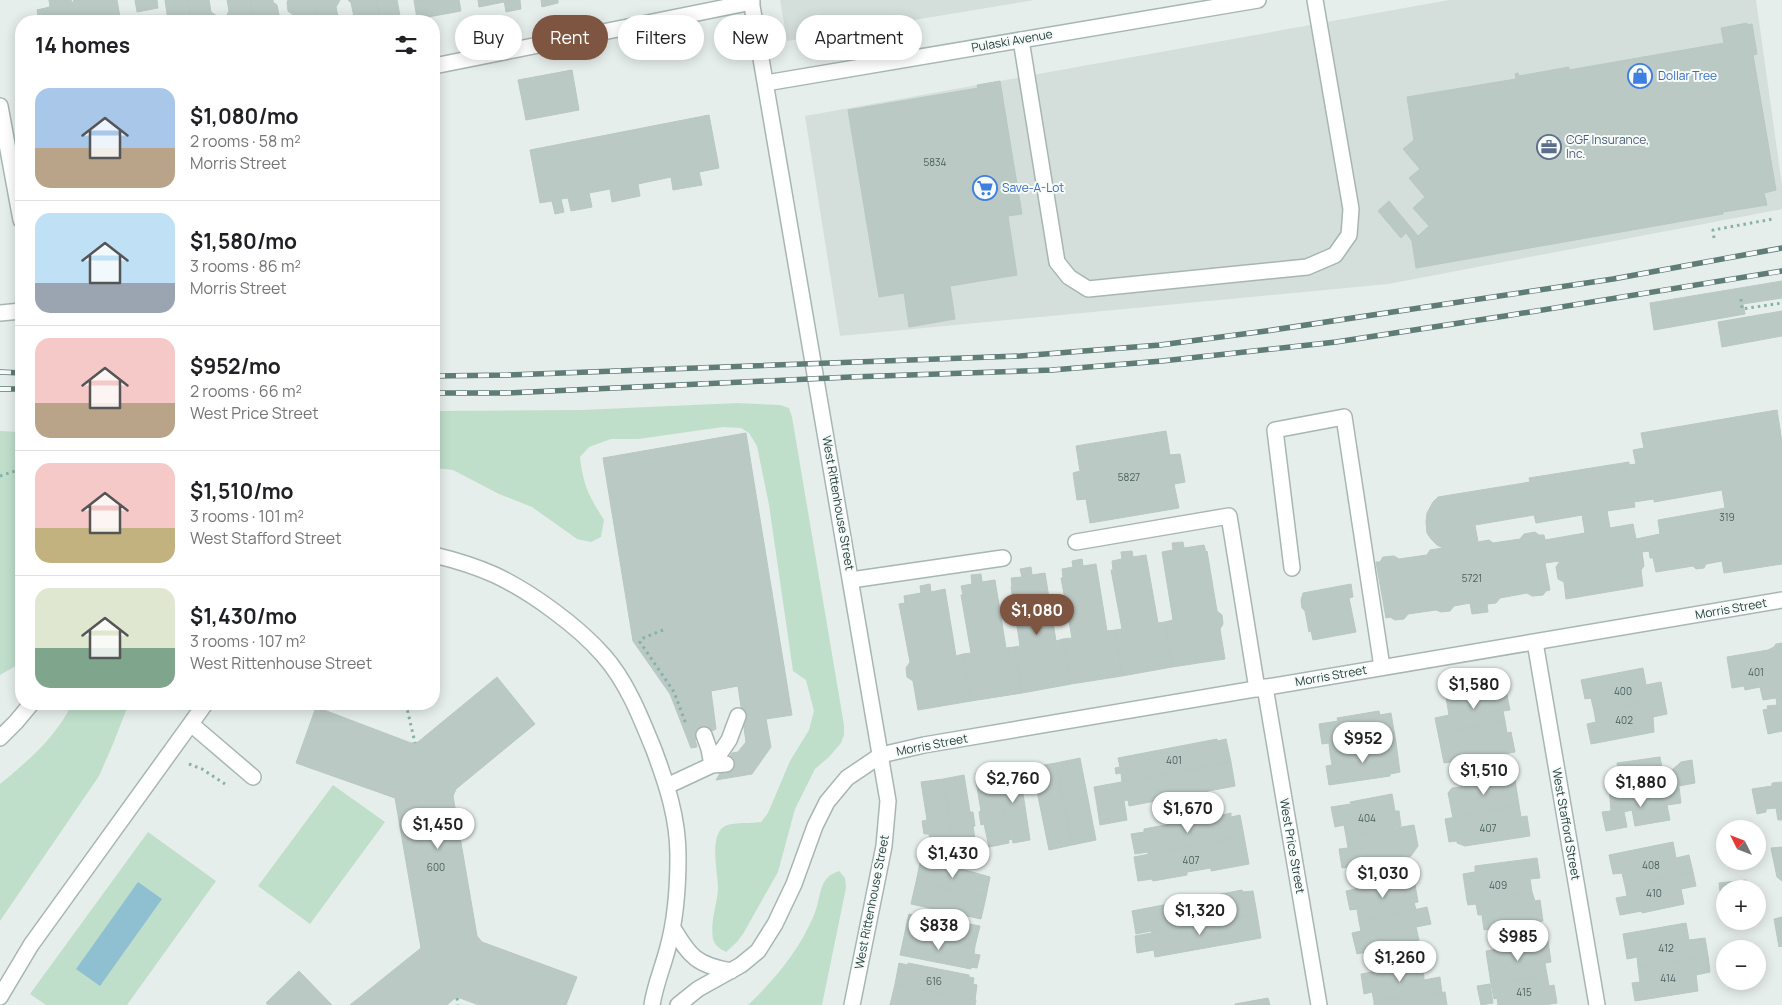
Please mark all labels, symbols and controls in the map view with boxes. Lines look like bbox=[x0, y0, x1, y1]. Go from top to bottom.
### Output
chip: Buy bbox=[455, 15, 522, 60]
chip: Rent bbox=[532, 15, 608, 60]
chip: Filters bbox=[618, 15, 704, 60]
chip: New bbox=[714, 15, 786, 60]
chip: Apartment bbox=[796, 15, 922, 60]
street label: Pulaski Avenue bbox=[970, 25, 1054, 56]
text: 14 homes bbox=[35, 31, 130, 59]
icon: filters bbox=[392, 31, 420, 59]
shop icon: Dollar Tree bbox=[1627, 63, 1653, 89]
place label: Dollar Tree bbox=[1658, 67, 1717, 84]
text: $1,080/mo bbox=[190, 102, 299, 130]
icon: home bbox=[75, 108, 135, 168]
text: 2 rooms · 58 m² bbox=[190, 130, 301, 152]
place label: CGF Insurance, Inc. bbox=[1566, 131, 1649, 162]
office icon: CGF Insurance, Inc. bbox=[1536, 134, 1562, 160]
text: Morris Street bbox=[190, 152, 287, 174]
house number: 5834 bbox=[923, 155, 947, 169]
supermarket icon: Save-A-Lot bbox=[972, 175, 998, 201]
place label: Save-A-Lot bbox=[1002, 179, 1064, 196]
text: $1,580/mo bbox=[190, 227, 297, 255]
icon: home bbox=[75, 233, 135, 293]
text: 3 rooms · 86 m² bbox=[190, 255, 301, 277]
text: Morris Street bbox=[190, 277, 287, 299]
text: $952/mo bbox=[190, 352, 281, 380]
icon: home bbox=[75, 358, 135, 418]
text: 2 rooms · 66 m² bbox=[190, 380, 302, 402]
text: West Price Street bbox=[190, 402, 319, 424]
street label: West Rittenhouse Street bbox=[818, 434, 859, 572]
house number: 5827 bbox=[1118, 470, 1140, 484]
text: $1,510/mo bbox=[190, 477, 293, 505]
icon: home bbox=[75, 483, 135, 543]
text: 3 rooms · 101 m² bbox=[190, 505, 304, 527]
house number: 319 bbox=[1719, 510, 1735, 524]
text: West Stafford Street bbox=[190, 527, 342, 549]
house number: 5721 bbox=[1462, 571, 1482, 585]
pin: $1,080 bbox=[996, 594, 1078, 636]
street label: Morris Street bbox=[1694, 594, 1768, 623]
text: $1,080 bbox=[1011, 599, 1063, 621]
text: $1,430/mo bbox=[190, 602, 297, 630]
icon: home bbox=[75, 608, 135, 668]
text: 3 rooms · 107 m² bbox=[190, 630, 306, 652]
text: West Rittenhouse Street bbox=[190, 652, 372, 674]
street label: Morris Street bbox=[1294, 661, 1368, 690]
house number: 401 bbox=[1748, 665, 1764, 679]
pin: $1,580 bbox=[1433, 668, 1515, 710]
text: $1,580 bbox=[1449, 673, 1499, 695]
house number: 400 bbox=[1614, 684, 1632, 698]
house number: 402 bbox=[1615, 713, 1633, 727]
pin: $952 bbox=[1333, 722, 1393, 764]
text: $952 bbox=[1344, 727, 1382, 749]
street label: Morris Street bbox=[895, 729, 969, 760]
house number: 401 bbox=[1166, 753, 1182, 767]
pin: $1,510 bbox=[1443, 754, 1525, 796]
text: $1,510 bbox=[1460, 759, 1508, 781]
pin: $2,760 bbox=[972, 762, 1054, 804]
street label: West Stafford Street bbox=[1548, 766, 1585, 882]
pin: $1,880 bbox=[1600, 766, 1682, 808]
text: $2,760 bbox=[986, 767, 1040, 789]
text: $1,880 bbox=[1615, 771, 1667, 793]
pin: $1,670 bbox=[1147, 792, 1229, 834]
text: $1,670 bbox=[1163, 797, 1213, 819]
street label: West Price Street bbox=[1276, 797, 1309, 895]
pin: $1,450 bbox=[397, 808, 479, 850]
house number: 404 bbox=[1358, 811, 1376, 825]
text: $1,450 bbox=[413, 813, 463, 835]
north arrow bbox=[1716, 820, 1766, 870]
map controls bbox=[1716, 820, 1766, 990]
house number: 407 bbox=[1479, 821, 1497, 835]
street label: West Rittenhouse Street bbox=[850, 833, 893, 971]
pin: $1,430 bbox=[912, 836, 994, 879]
text: $1,430 bbox=[928, 842, 978, 864]
house number: 407 bbox=[1182, 853, 1200, 867]
pin: $1,030 bbox=[1342, 856, 1424, 899]
house number: 408 bbox=[1642, 858, 1660, 872]
house number: 600 bbox=[427, 860, 445, 874]
text: $1,030 bbox=[1357, 862, 1409, 884]
house number: 409 bbox=[1489, 878, 1507, 892]
button: + bbox=[1716, 880, 1766, 930]
house number: 410 bbox=[1646, 886, 1662, 900]
pin: $1,320 bbox=[1159, 894, 1241, 936]
text: $1,320 bbox=[1175, 899, 1225, 921]
pin: $838 bbox=[909, 908, 969, 951]
text: $838 bbox=[920, 914, 958, 936]
pin: $985 bbox=[1488, 920, 1548, 962]
text: $985 bbox=[1498, 925, 1538, 947]
pin: $1,260 bbox=[1359, 940, 1441, 983]
button: − bbox=[1716, 940, 1766, 990]
house number: 412 bbox=[1658, 941, 1674, 955]
text: $1,260 bbox=[1374, 946, 1426, 968]
house number: 414 bbox=[1660, 971, 1676, 985]
house number: 616 bbox=[926, 974, 942, 988]
house number: 415 bbox=[1516, 985, 1532, 999]

